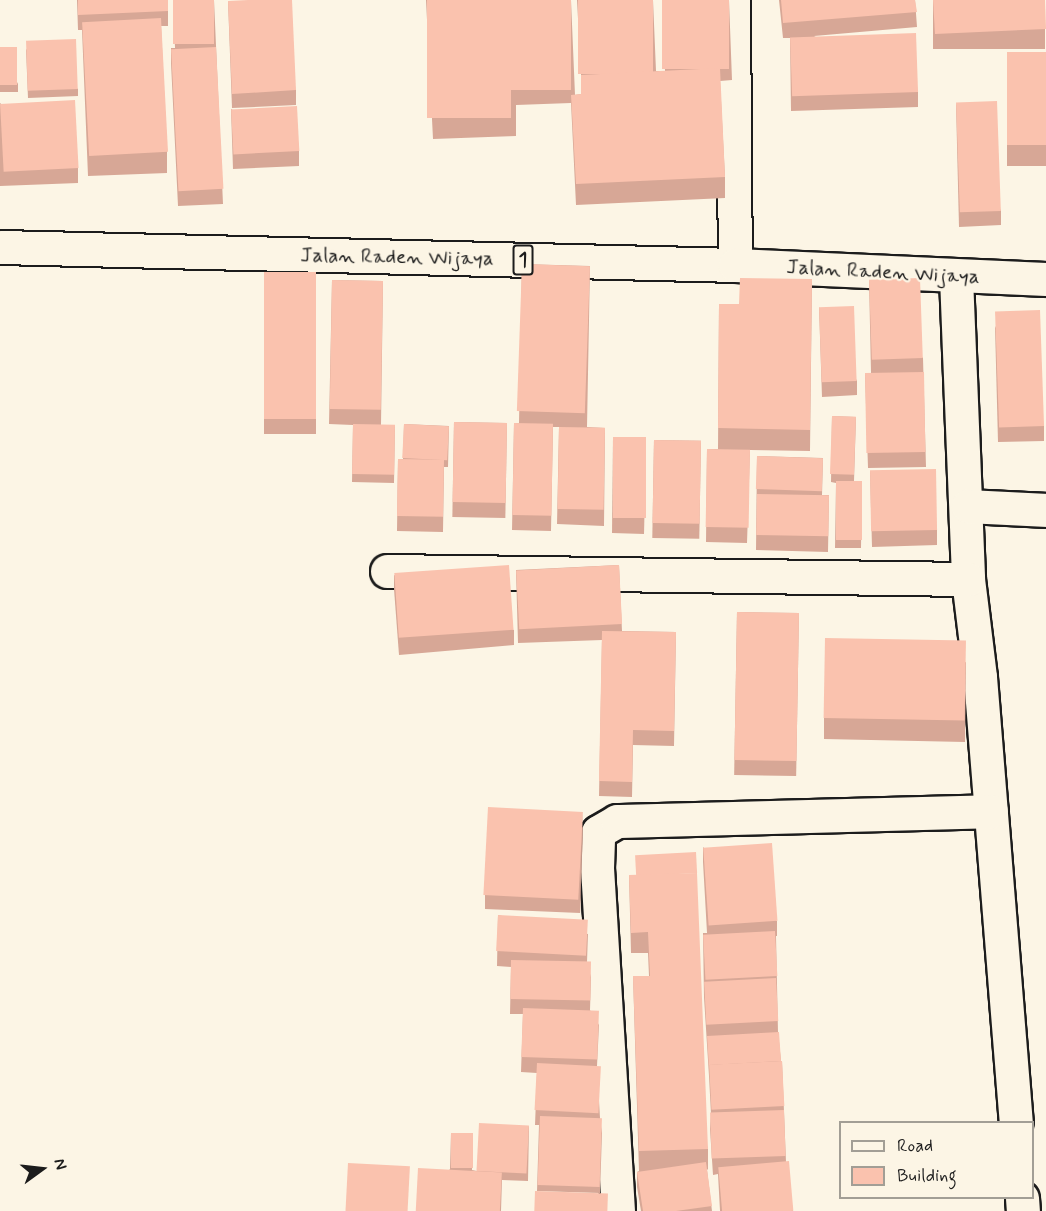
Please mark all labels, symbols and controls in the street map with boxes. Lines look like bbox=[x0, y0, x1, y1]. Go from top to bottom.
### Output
street label: Jalan Raden Wijaya bbox=[302, 243, 492, 271]
road number: 1 bbox=[512, 243, 534, 277]
street label: Jalan Raden Wijaya bbox=[787, 254, 979, 290]
legend bbox=[839, 1121, 1034, 1199]
text: Road bbox=[897, 1134, 933, 1158]
north arrow bbox=[12, 1139, 72, 1199]
text: N bbox=[48, 1156, 71, 1172]
text: Building bbox=[897, 1164, 957, 1188]

